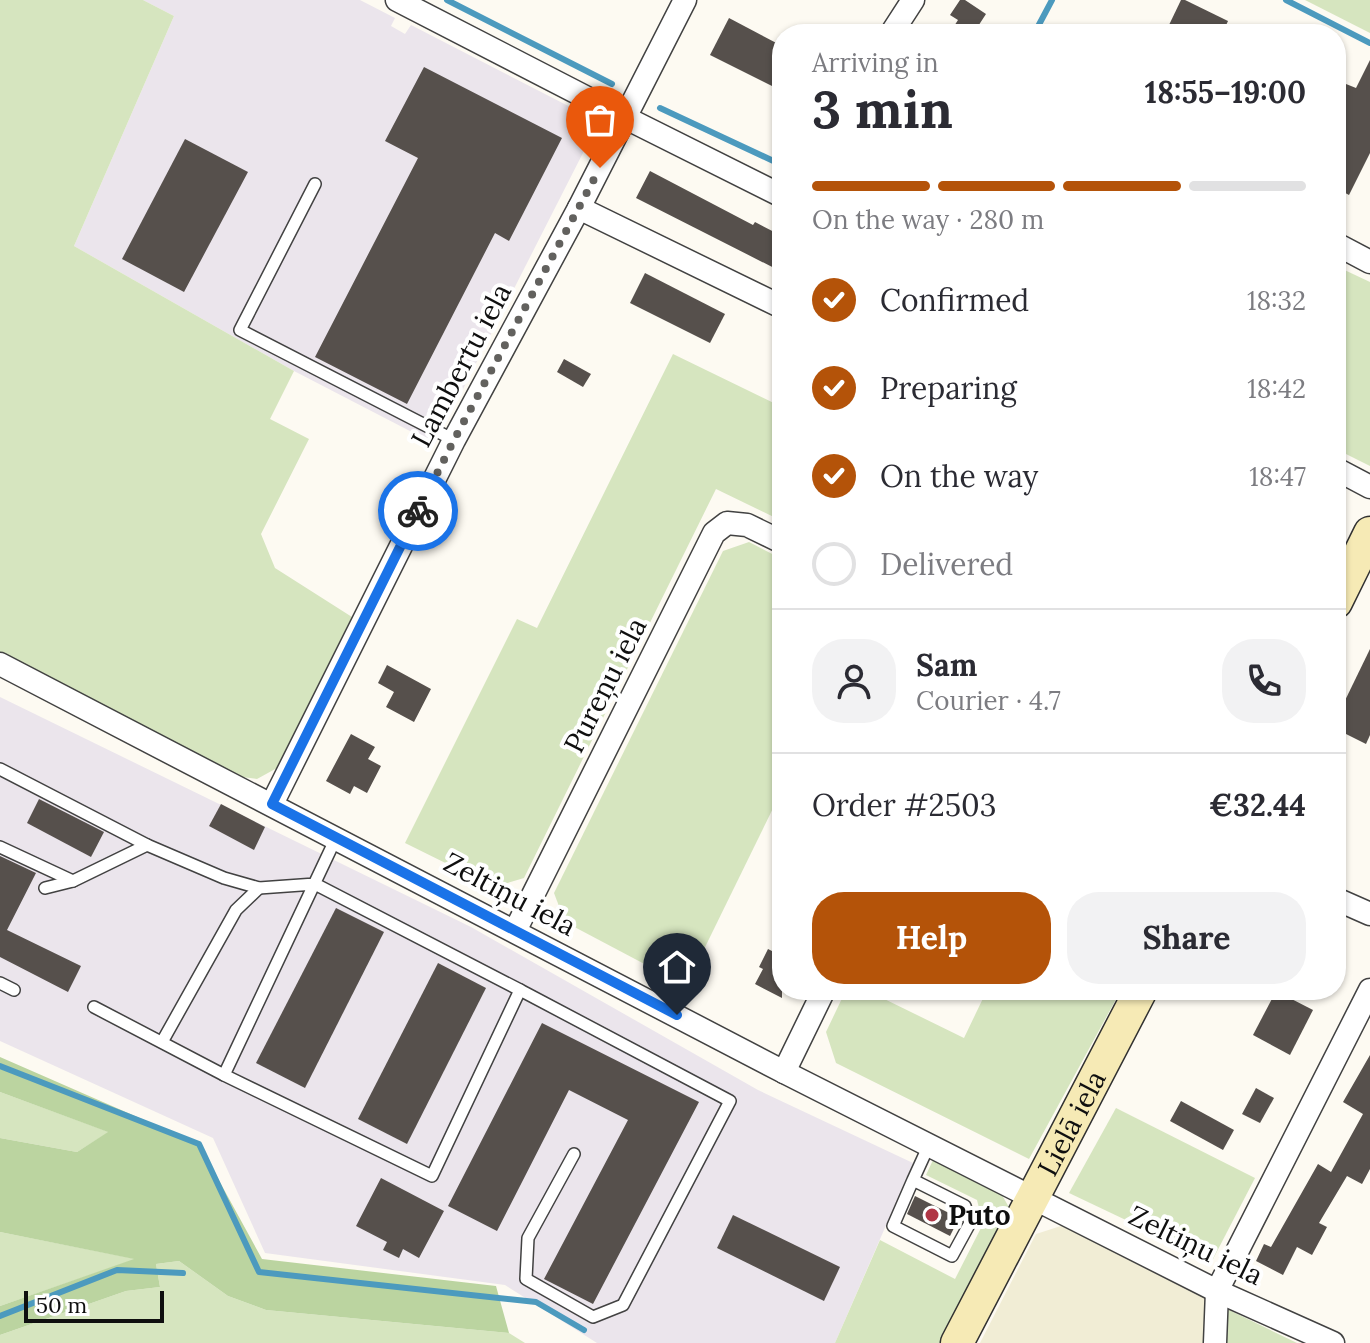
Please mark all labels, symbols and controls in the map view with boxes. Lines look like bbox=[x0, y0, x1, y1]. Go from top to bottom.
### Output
text: Arriving in bbox=[812, 46, 939, 79]
text: 18:55–19:00 bbox=[1145, 73, 1306, 111]
text: 3 min bbox=[812, 76, 953, 142]
pin bbox=[566, 86, 634, 168]
icon: bag bbox=[578, 98, 622, 142]
text: On the way · 280 m bbox=[812, 203, 1044, 236]
street label: Lambertu iela bbox=[403, 277, 519, 453]
icon: check bbox=[812, 278, 856, 322]
text: Confirmed bbox=[880, 281, 1029, 319]
text: 18:32 bbox=[1247, 284, 1306, 317]
icon: check bbox=[812, 366, 856, 410]
text: Preparing bbox=[880, 369, 1017, 407]
text: 18:42 bbox=[1247, 372, 1306, 405]
icon: check bbox=[812, 454, 856, 498]
text: On the way bbox=[880, 457, 1038, 495]
text: 18:47 bbox=[1249, 460, 1306, 493]
courier bbox=[378, 471, 458, 551]
icon: bike bbox=[396, 489, 440, 533]
text: Delivered bbox=[880, 545, 1013, 583]
street label: Pureņu iela bbox=[556, 611, 654, 759]
button: person bbox=[812, 639, 896, 723]
button: phone bbox=[1222, 639, 1306, 723]
text: Sam bbox=[916, 646, 977, 684]
text: Courier · 4.7 bbox=[916, 684, 1061, 717]
text: Order #2503 bbox=[812, 786, 996, 824]
text: €32.44 bbox=[1209, 786, 1306, 824]
street label: Zeltiņu iela bbox=[438, 844, 582, 944]
button: Help bbox=[812, 892, 1051, 984]
button: Share bbox=[1067, 892, 1306, 984]
pin bbox=[643, 933, 711, 1015]
icon: home bbox=[655, 945, 699, 989]
street label: Lielā iela bbox=[1029, 1064, 1114, 1182]
place label: Puto bbox=[948, 1197, 1011, 1233]
street label: Zeltiņu iela bbox=[1123, 1197, 1269, 1293]
marker: Puto bbox=[923, 1206, 941, 1224]
scale bar bbox=[24, 1287, 164, 1323]
text: 50 m bbox=[36, 1291, 87, 1319]

